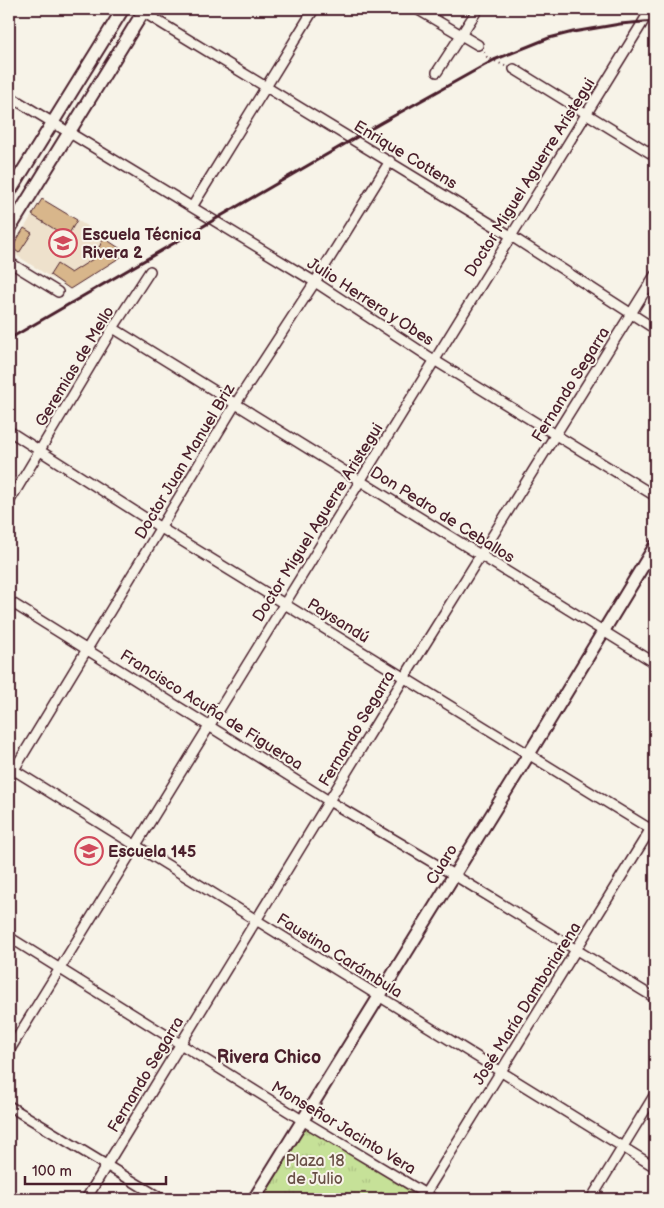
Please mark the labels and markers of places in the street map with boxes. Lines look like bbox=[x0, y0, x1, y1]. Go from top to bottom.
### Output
place label: Escuela Técnica Rivera 2 bbox=[82, 226, 201, 263]
school or university icon: Escuela Técnica Rivera 2 bbox=[48, 228, 78, 258]
school or university icon: Escuela 145 bbox=[74, 836, 104, 866]
place label: Escuela 145 bbox=[108, 843, 196, 862]

